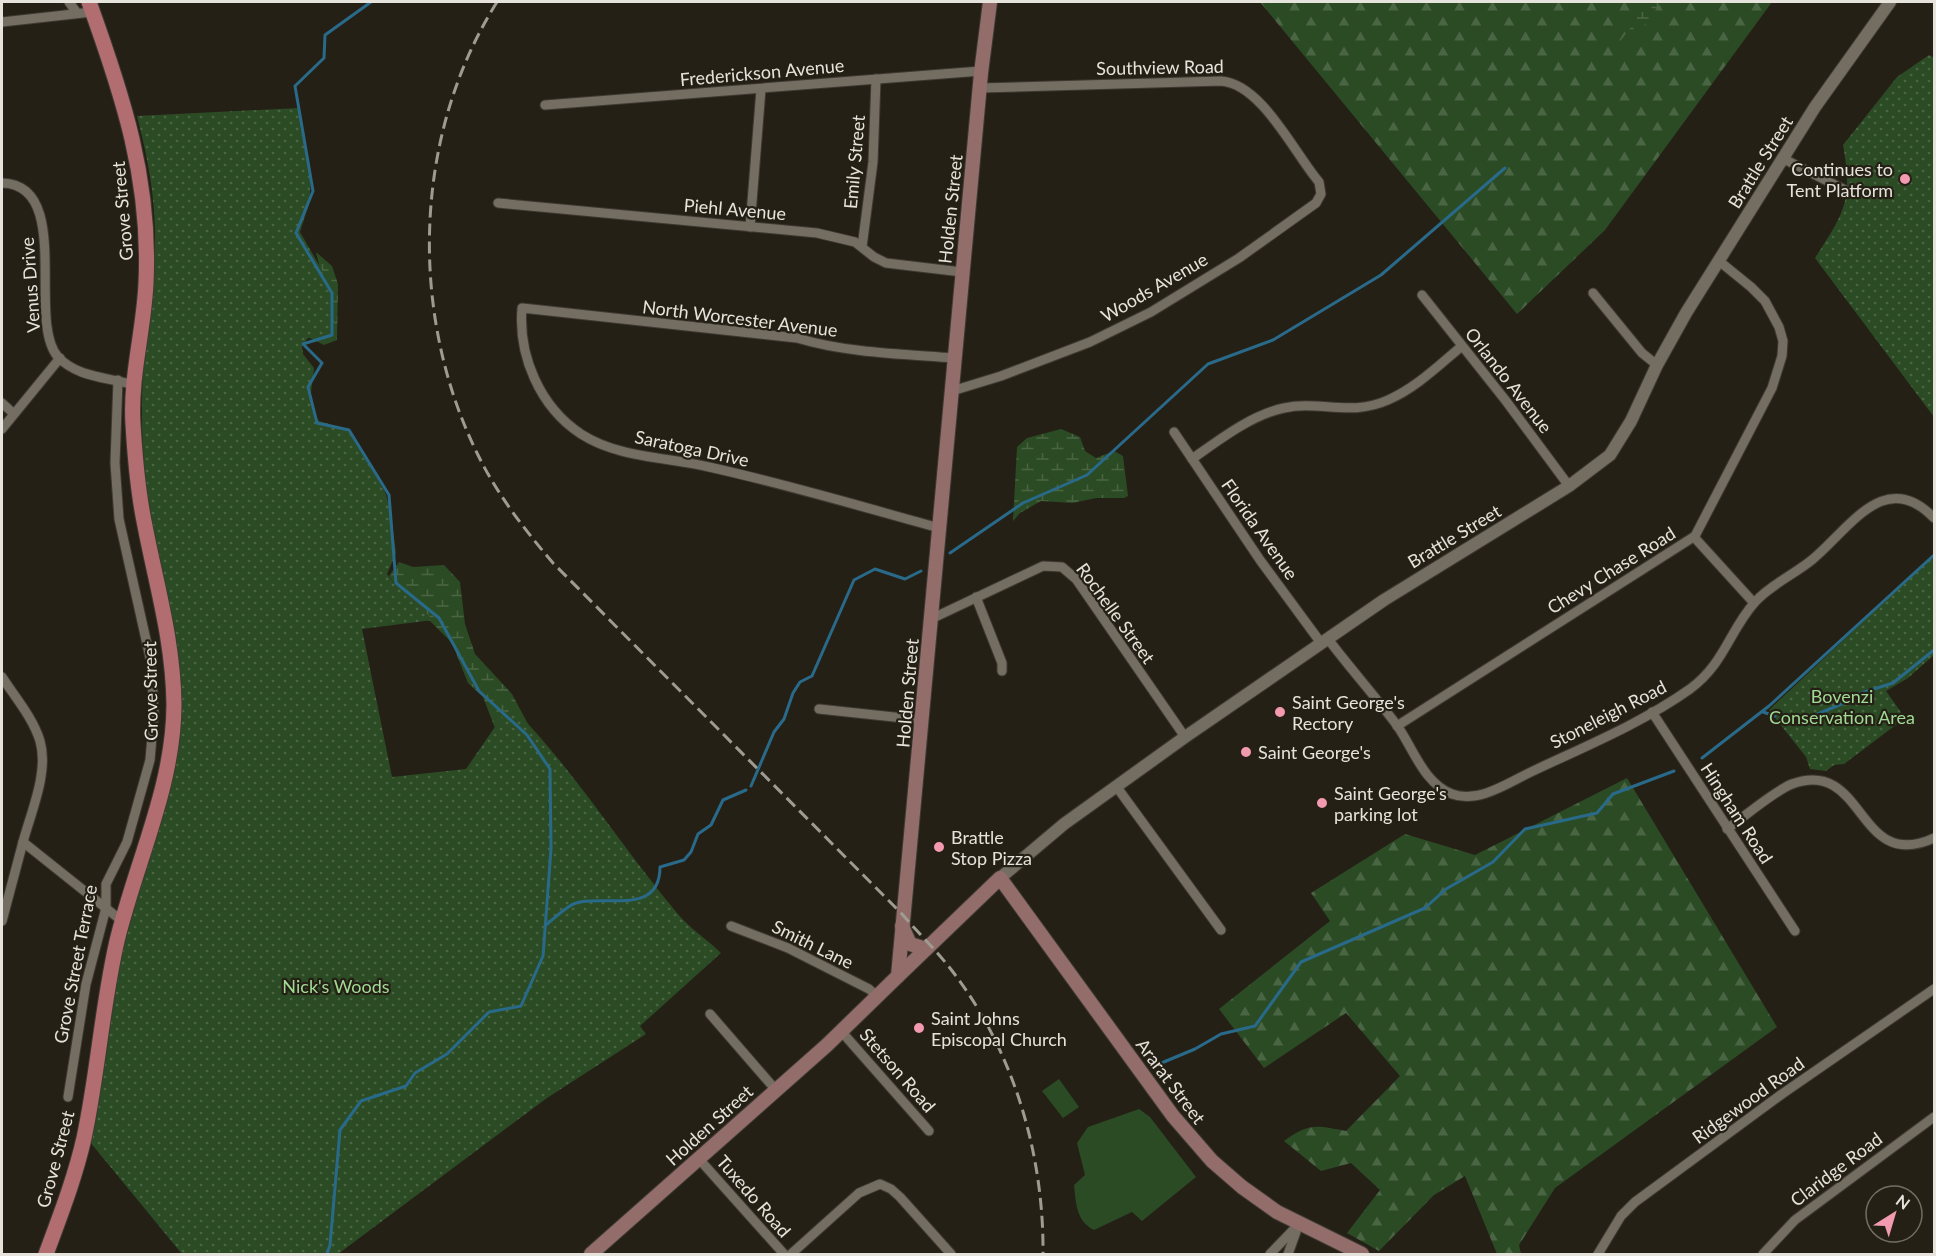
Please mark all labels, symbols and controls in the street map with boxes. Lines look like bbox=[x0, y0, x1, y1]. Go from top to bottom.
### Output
street label: Frederickson Avenue bbox=[679, 54, 845, 90]
street label: Southview Road bbox=[1096, 55, 1224, 79]
street label: Brattle Street bbox=[1723, 111, 1797, 212]
street label: Emily Street bbox=[839, 113, 869, 210]
street label: Holden Street bbox=[933, 153, 967, 265]
place label: Continues to Tent Platform bbox=[1787, 158, 1893, 201]
street label: Grove Street bbox=[107, 160, 137, 262]
marker: Continues to Tent Platform bbox=[1898, 172, 1912, 186]
street label: Piehl Avenue bbox=[683, 194, 787, 224]
street label: Venus Drive bbox=[16, 236, 44, 334]
street label: Woods Avenue bbox=[1097, 248, 1211, 326]
street label: North Worcester Avenue bbox=[641, 295, 839, 341]
street label: Orlando Avenue bbox=[1461, 323, 1557, 437]
street label: Saratoga Drive bbox=[633, 425, 751, 471]
street label: Florida Avenue bbox=[1217, 474, 1303, 584]
street label: Brattle Street bbox=[1403, 499, 1505, 572]
street label: Chevy Chase Road bbox=[1543, 522, 1679, 618]
street label: Rochelle Street bbox=[1072, 558, 1160, 668]
street label: Holden Street bbox=[891, 637, 923, 749]
street label: Grove Street bbox=[138, 640, 162, 741]
street label: Stoneleigh Road bbox=[1546, 675, 1670, 753]
park label: Bovenzi Conservation Area bbox=[1769, 685, 1915, 728]
place label: Saint George's Rectory bbox=[1292, 691, 1405, 734]
marker: Saint George's Rectory bbox=[1273, 705, 1287, 719]
place label: Saint George's bbox=[1258, 741, 1371, 763]
marker: Saint George's bbox=[1239, 745, 1253, 759]
street label: Hingham Road bbox=[1696, 759, 1778, 867]
place label: Saint George's parking lot bbox=[1334, 782, 1447, 825]
marker: Saint George's parking lot bbox=[1315, 796, 1329, 810]
place label: Brattle Stop Pizza bbox=[951, 826, 1032, 869]
marker: Brattle Stop Pizza bbox=[932, 840, 946, 854]
street label: Grove Street Terrace bbox=[49, 883, 101, 1045]
street label: Smith Lane bbox=[769, 915, 857, 973]
park label: Nick's Woods bbox=[282, 975, 390, 997]
place label: Saint Johns Episcopal Church bbox=[931, 1007, 1067, 1050]
marker: Saint Johns Episcopal Church bbox=[912, 1021, 926, 1035]
street label: Stetson Road bbox=[856, 1023, 940, 1117]
street label: Ararat Street bbox=[1132, 1034, 1211, 1128]
street label: Ridgewood Road bbox=[1688, 1052, 1808, 1148]
street label: Holden Street bbox=[661, 1080, 757, 1170]
street label: Grove Street bbox=[31, 1107, 79, 1210]
street label: Claridge Road bbox=[1786, 1127, 1886, 1211]
street label: Tuxedo Road bbox=[712, 1150, 796, 1242]
north arrow bbox=[1864, 1184, 1924, 1244]
text: N bbox=[1893, 1190, 1914, 1213]

